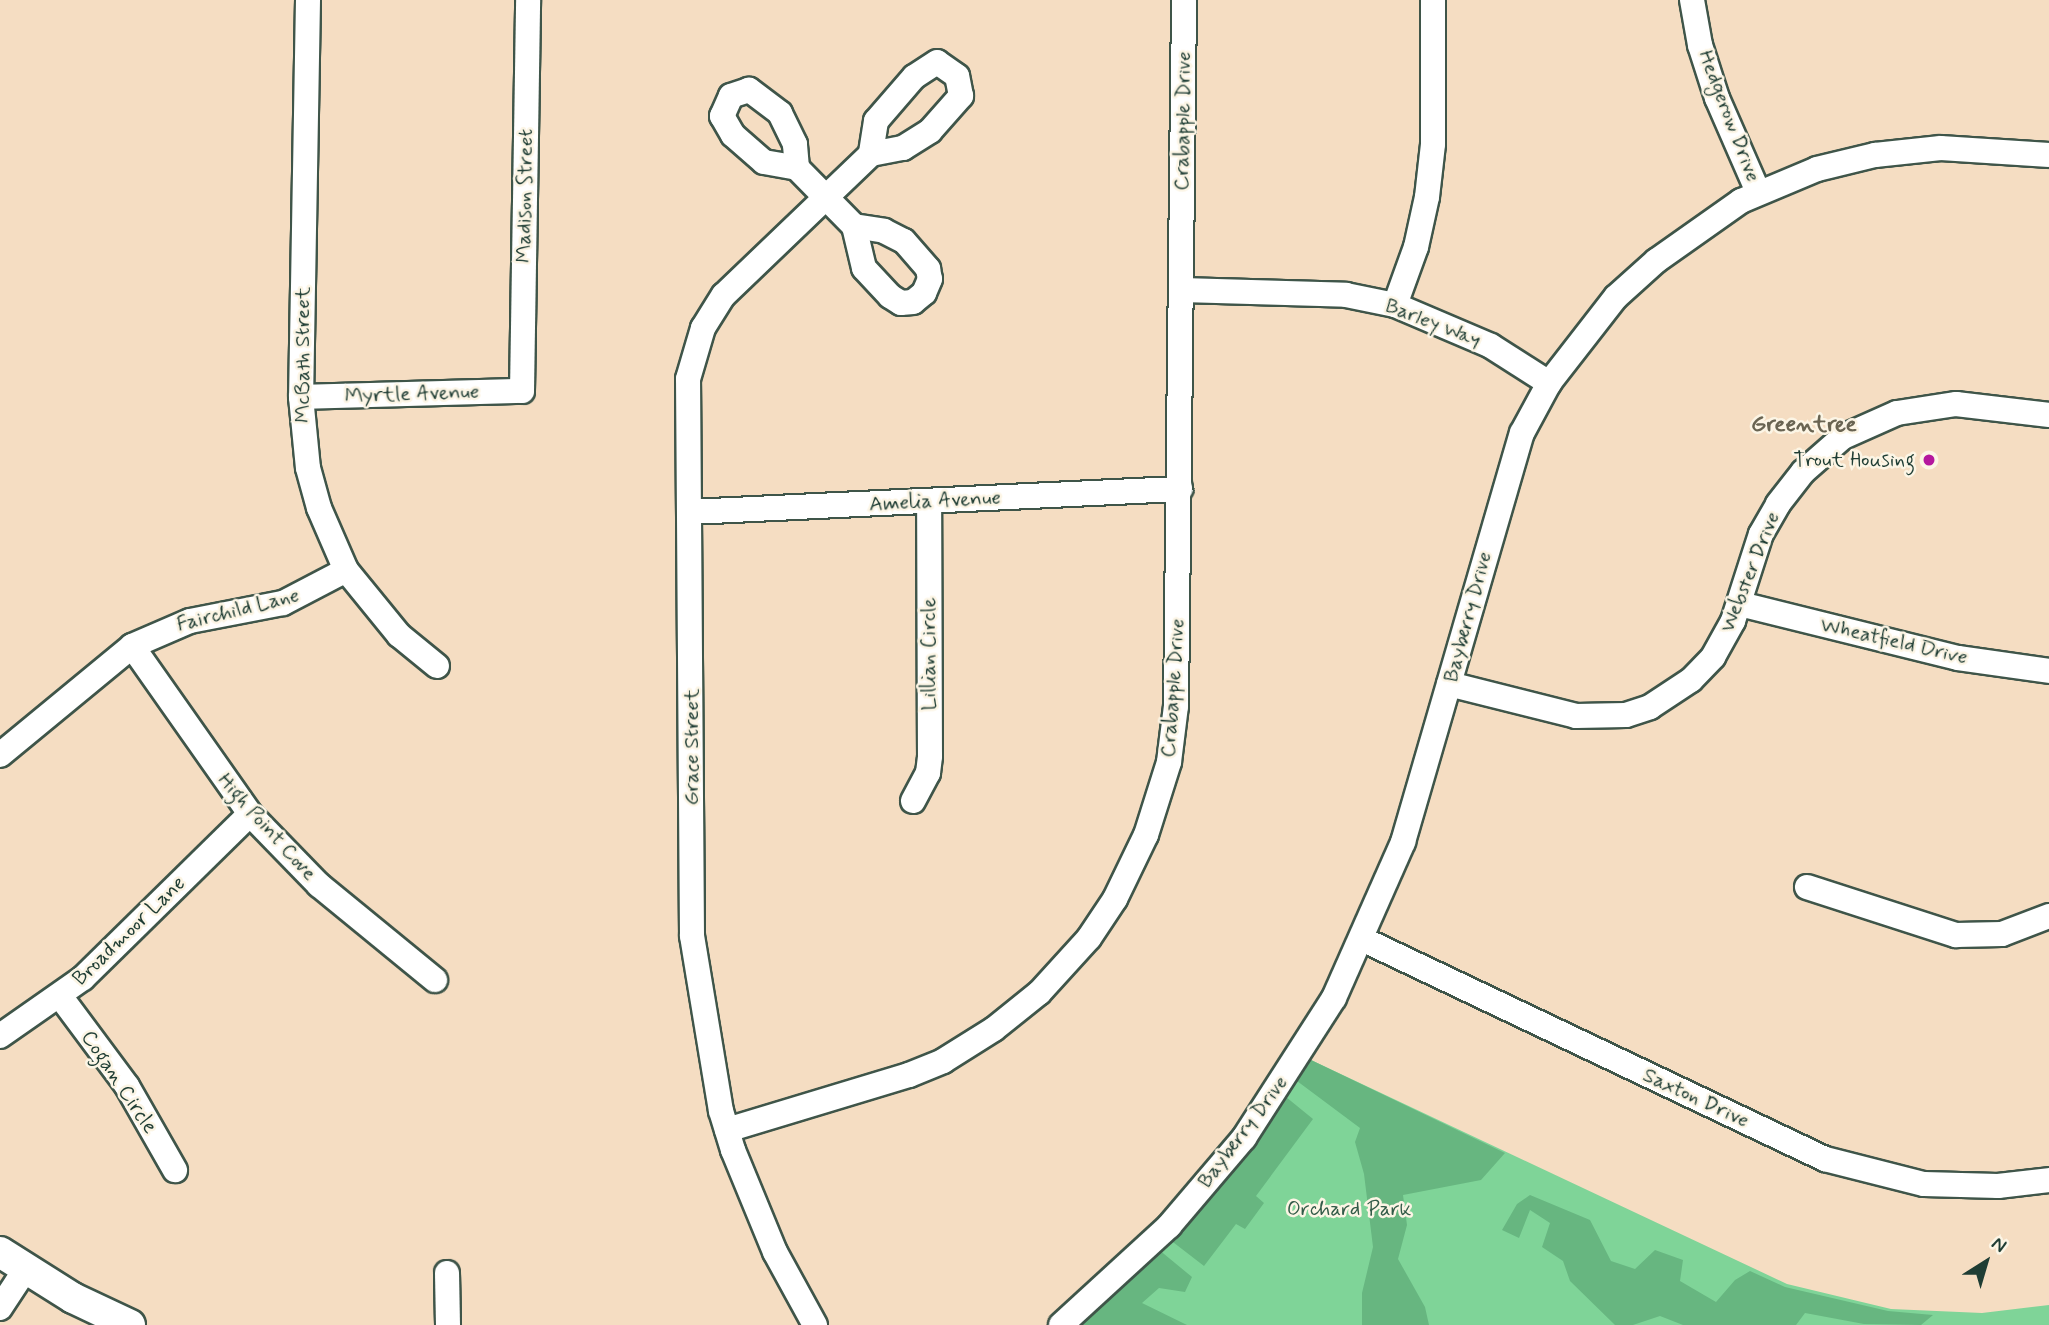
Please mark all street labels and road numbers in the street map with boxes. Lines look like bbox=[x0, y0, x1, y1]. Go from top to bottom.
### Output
street label: Hedgerow Drive bbox=[1693, 47, 1765, 185]
street label: Crabapple Drive bbox=[1169, 51, 1197, 191]
street label: Madison Street bbox=[511, 127, 539, 265]
street label: McBath Street bbox=[290, 287, 316, 423]
street label: Barley Way bbox=[1380, 293, 1486, 353]
street label: Myrtle Avenue bbox=[343, 379, 481, 409]
street label: Amelia Avenue bbox=[867, 485, 1003, 517]
street label: Webster Drive bbox=[1715, 509, 1785, 635]
street label: Bayberry Drive bbox=[1438, 549, 1498, 685]
street label: Fairchild Lane bbox=[173, 582, 303, 638]
street label: Lillian Circle bbox=[916, 597, 942, 711]
street label: Wheatfield Drive bbox=[1819, 612, 1969, 670]
street label: Crabapple Drive bbox=[1156, 618, 1190, 758]
street label: Grace Street bbox=[679, 689, 705, 805]
street label: High Point Cove bbox=[212, 768, 322, 886]
street label: Broadmoor Lane bbox=[67, 871, 191, 991]
street label: Cogan Circle bbox=[76, 1026, 162, 1138]
street label: Saxton Drive bbox=[1640, 1063, 1752, 1133]
street label: Bayberry Drive bbox=[1193, 1071, 1293, 1193]

